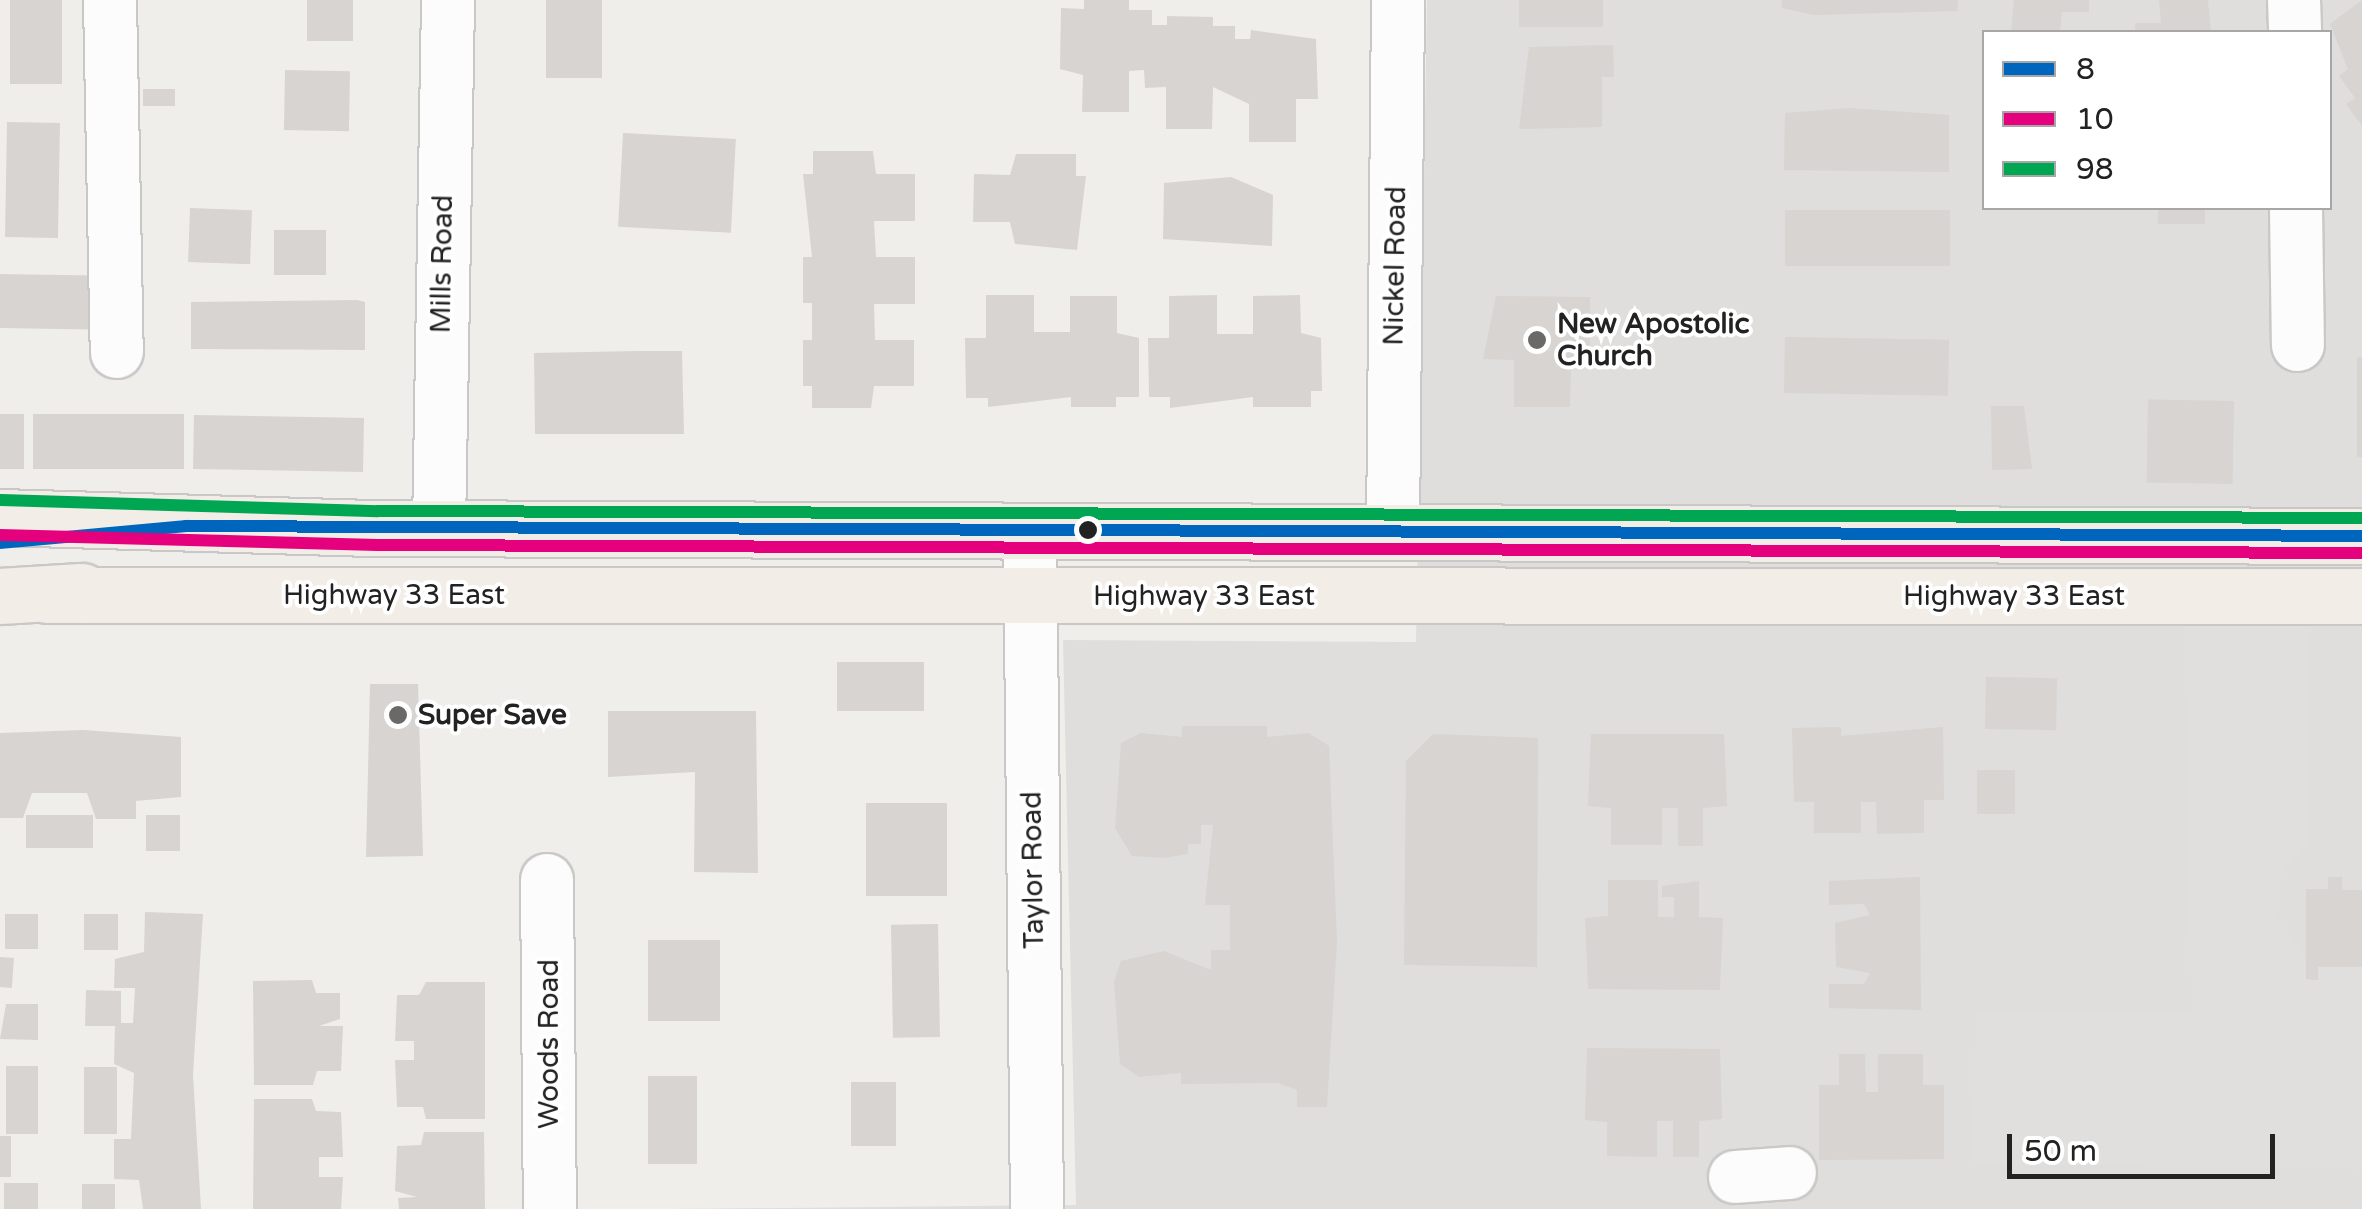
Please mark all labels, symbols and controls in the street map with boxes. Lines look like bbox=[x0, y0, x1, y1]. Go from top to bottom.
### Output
legend bbox=[1982, 30, 2332, 210]
text: 8 bbox=[2076, 51, 2095, 88]
text: 10 bbox=[2076, 101, 2114, 138]
text: 98 bbox=[2076, 151, 2114, 188]
street label: Nickel Road bbox=[1377, 186, 1413, 346]
street label: Mills Road bbox=[424, 194, 460, 334]
place label: New Apostolic Church bbox=[1557, 307, 1749, 373]
marker: New Apostolic Church bbox=[1526, 329, 1548, 351]
unlabelled marker bbox=[1078, 520, 1098, 540]
street label: Highway 33 East bbox=[283, 578, 505, 612]
street label: Highway 33 East bbox=[1093, 579, 1315, 613]
street label: Highway 33 East bbox=[1903, 579, 2125, 613]
place label: Super Save bbox=[418, 698, 567, 732]
marker: Super Save bbox=[387, 704, 409, 726]
street label: Taylor Road bbox=[1015, 791, 1051, 949]
street label: Woods Road bbox=[532, 959, 566, 1129]
scale bar bbox=[2012, 1114, 2280, 1176]
text: 50 m bbox=[2024, 1133, 2097, 1170]

